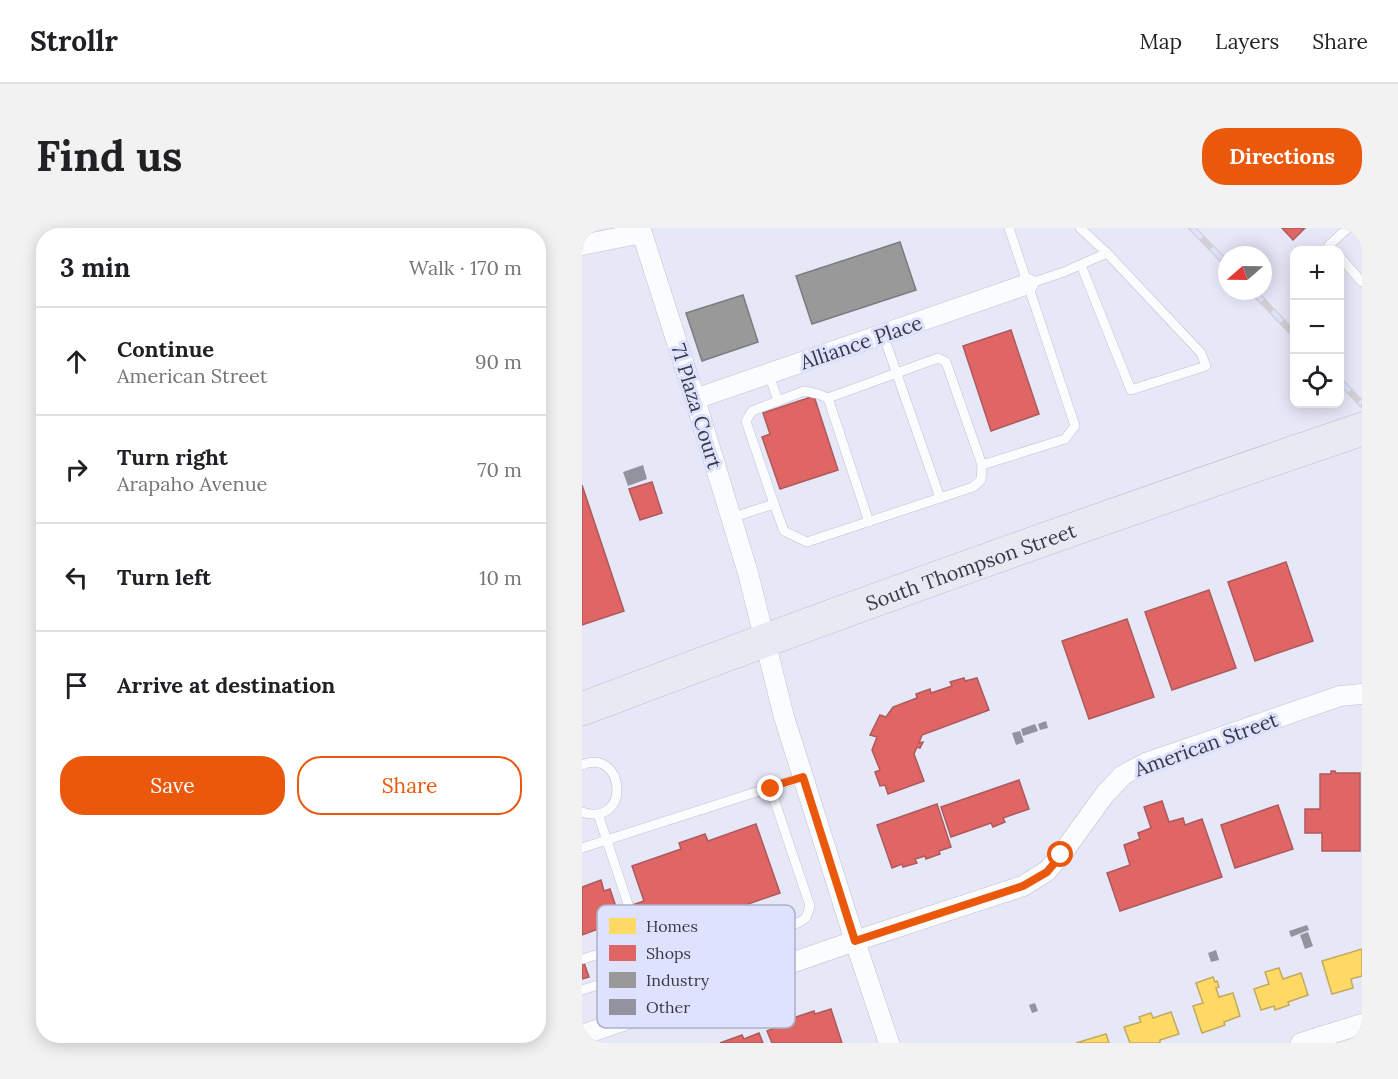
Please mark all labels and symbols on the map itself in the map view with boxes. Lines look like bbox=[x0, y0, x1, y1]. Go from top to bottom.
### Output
north arrow bbox=[1218, 246, 1272, 300]
street label: Alliance Place bbox=[796, 309, 925, 375]
street label: 71 Plaza Court bbox=[666, 340, 728, 472]
street label: South Thompson Street bbox=[862, 517, 1079, 615]
street label: American Street bbox=[1130, 706, 1281, 782]
route end bbox=[757, 775, 783, 801]
route start bbox=[1047, 841, 1073, 867]
legend bbox=[597, 905, 795, 1028]
text: Homes bbox=[646, 916, 698, 936]
text: Shops bbox=[646, 943, 691, 963]
text: Industry bbox=[646, 970, 710, 990]
text: Other bbox=[646, 997, 690, 1017]

